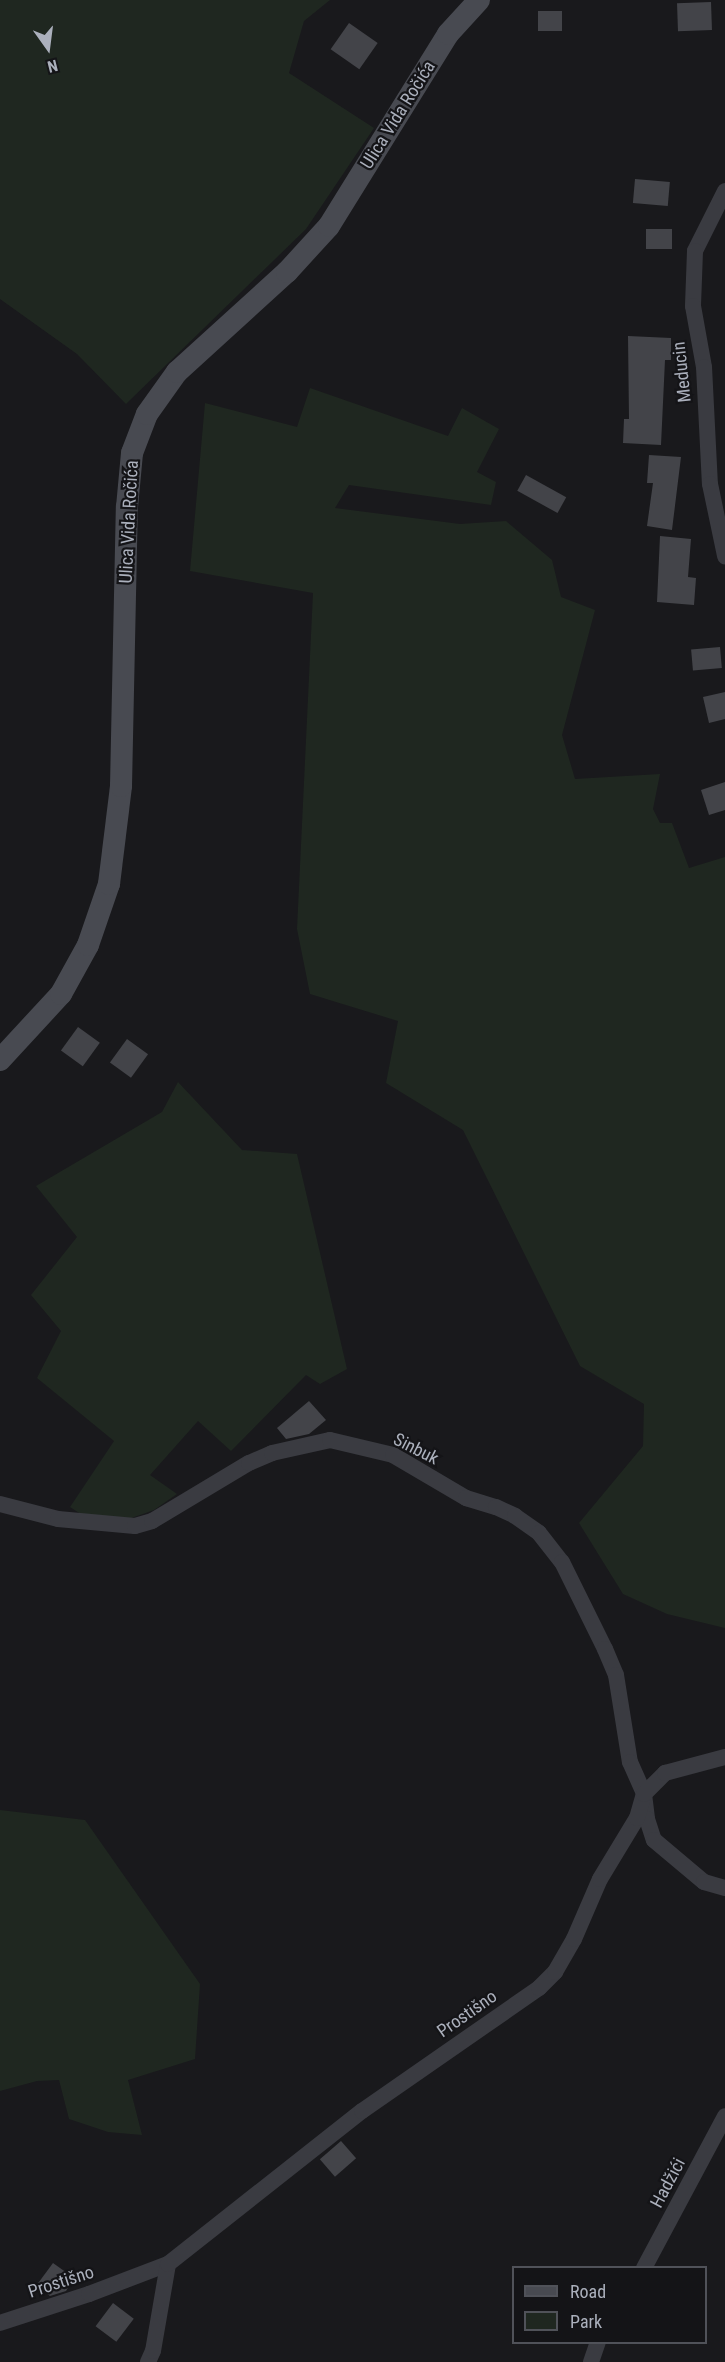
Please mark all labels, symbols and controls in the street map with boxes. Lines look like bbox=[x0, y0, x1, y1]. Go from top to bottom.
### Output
north arrow bbox=[18, 18, 78, 78]
text: N bbox=[45, 56, 60, 76]
street label: Ulica Vida Ročića bbox=[356, 57, 440, 173]
street label: Meducin bbox=[668, 341, 696, 403]
street label: Ulica Vida Ročića bbox=[115, 460, 143, 584]
street label: Sinbuk bbox=[390, 1429, 442, 1469]
street label: Prostišno bbox=[433, 1986, 501, 2042]
street label: Hadžići bbox=[646, 2154, 690, 2212]
street label: Prostišno bbox=[25, 2261, 97, 2303]
legend bbox=[512, 2266, 707, 2344]
text: Road bbox=[570, 2281, 606, 2302]
text: Park bbox=[570, 2311, 602, 2332]

